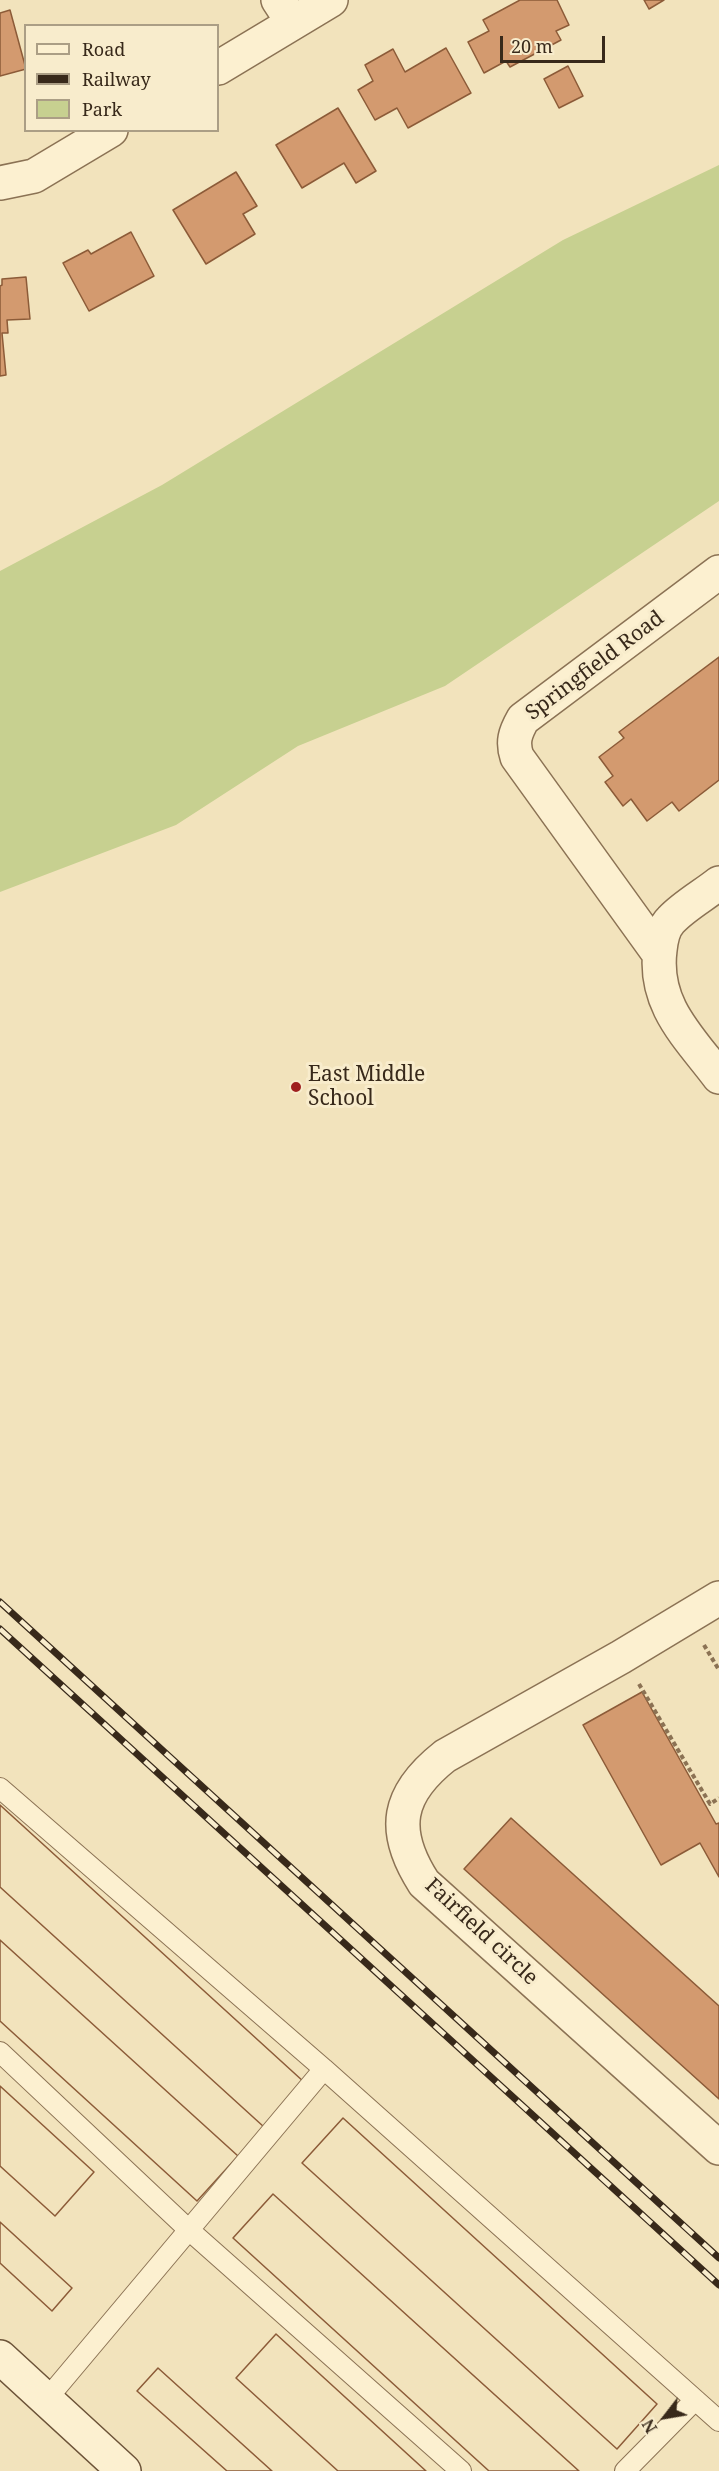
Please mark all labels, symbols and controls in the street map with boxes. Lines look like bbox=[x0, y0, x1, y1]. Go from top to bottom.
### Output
legend bbox=[24, 24, 219, 132]
scale bar bbox=[503, 24, 608, 62]
text: 20 m bbox=[511, 34, 553, 58]
text: Road bbox=[82, 37, 125, 61]
text: Railway bbox=[82, 67, 151, 91]
text: Park bbox=[82, 97, 122, 121]
street label: Springfield Road bbox=[521, 606, 669, 726]
place label: East Middle School bbox=[308, 1062, 425, 1112]
marker: East Middle School bbox=[289, 1080, 303, 1094]
street label: Fairfield circle bbox=[419, 1873, 543, 1991]
north arrow bbox=[635, 2387, 695, 2447]
text: N bbox=[637, 2415, 662, 2437]

